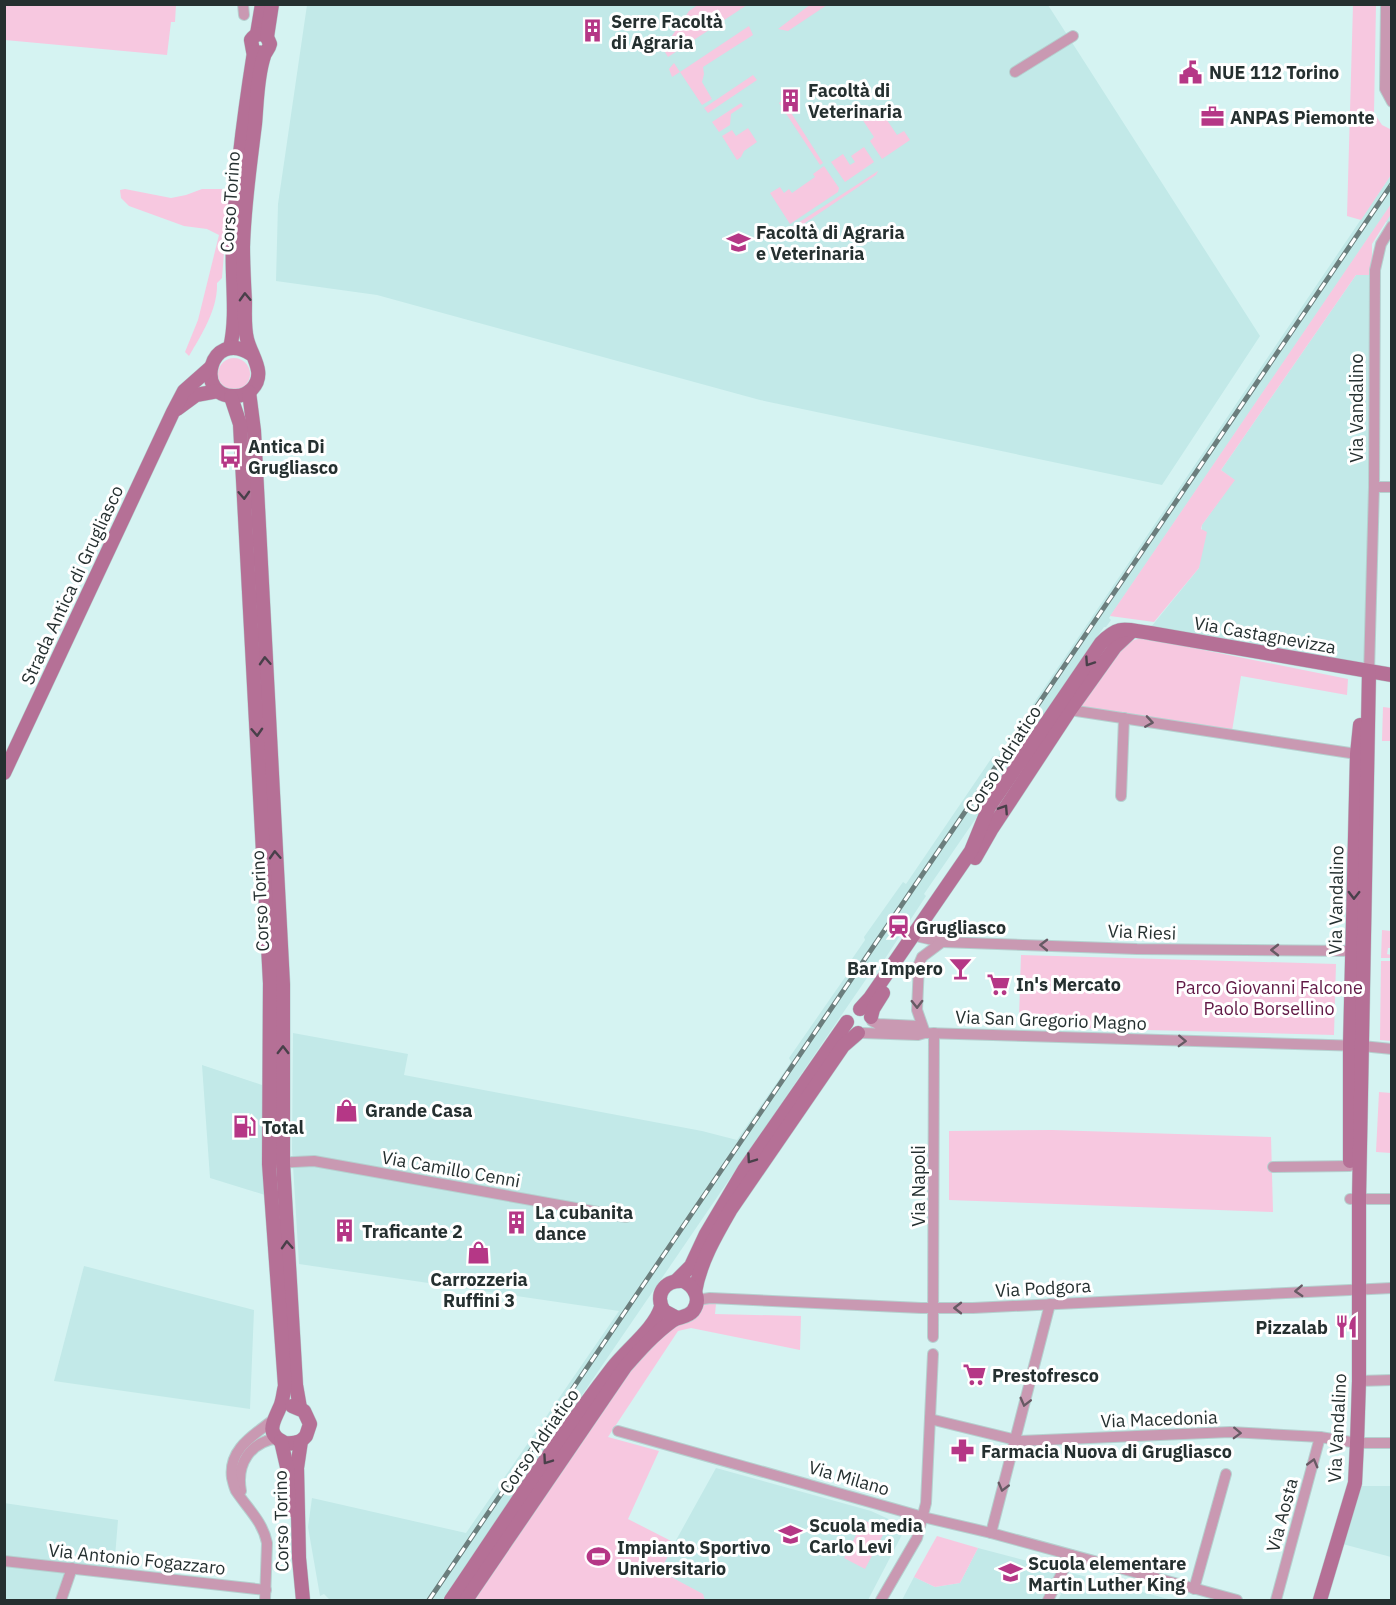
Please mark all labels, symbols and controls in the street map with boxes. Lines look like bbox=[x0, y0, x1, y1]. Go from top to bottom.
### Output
place label: Serre Facoltà di Agraria bbox=[611, 10, 723, 54]
building icon: Serre Facoltà di Agraria bbox=[580, 18, 606, 44]
public building icon: NUE 112 Torino bbox=[1178, 59, 1204, 85]
place label: NUE 112 Torino bbox=[1209, 61, 1339, 84]
place label: Facoltà di Veterinaria bbox=[808, 79, 902, 123]
building icon: Facoltà di Veterinaria bbox=[777, 87, 803, 113]
office icon: ANPAS Piemonte bbox=[1199, 104, 1225, 130]
place label: ANPAS Piemonte bbox=[1230, 106, 1375, 129]
street label: Corso Torino bbox=[215, 151, 245, 253]
place label: Facoltà di Agraria e Veterinaria bbox=[756, 221, 905, 265]
school or university icon: Facoltà di Agraria e Veterinaria bbox=[725, 229, 751, 255]
one-way arrow bbox=[238, 292, 251, 301]
street label: Via Vandalino bbox=[1345, 353, 1368, 463]
place label: Antica Di Grugliasco bbox=[248, 435, 338, 479]
bus stop icon: Antica Di Grugliasco bbox=[217, 443, 243, 469]
street label: Strada Antica di Grugliasco bbox=[16, 482, 128, 688]
one-way arrow bbox=[238, 491, 251, 500]
street label: Via Castagnevizza bbox=[1192, 611, 1338, 659]
one-way arrow bbox=[1085, 655, 1096, 666]
one-way arrow bbox=[258, 656, 271, 665]
street label: Corso Adriatico bbox=[960, 701, 1046, 817]
one-way arrow bbox=[1144, 715, 1153, 727]
one-way arrow bbox=[250, 728, 263, 737]
one-way arrow bbox=[997, 805, 1008, 816]
street label: Via Vandalino bbox=[1324, 845, 1348, 955]
street label: Corso Torino bbox=[246, 850, 274, 952]
one-way arrow bbox=[269, 851, 282, 860]
one-way arrow bbox=[1348, 890, 1360, 899]
station icon: Grugliasco bbox=[885, 914, 911, 940]
place label: Grugliasco bbox=[916, 916, 1006, 939]
street label: Via Riesi bbox=[1107, 919, 1177, 945]
one-way arrow bbox=[1040, 939, 1049, 951]
one-way arrow bbox=[1270, 944, 1279, 956]
bar icon: Bar Impero bbox=[948, 955, 974, 981]
place label: Bar Impero bbox=[847, 957, 943, 980]
supermarket icon: In's Mercato bbox=[985, 971, 1011, 997]
place label: In's Mercato bbox=[1016, 973, 1121, 996]
park label: Parco Giovanni Falcone Paolo Borsellino bbox=[1175, 976, 1363, 1020]
one-way arrow bbox=[911, 999, 924, 1008]
street label: Via San Gregorio Magno bbox=[955, 1005, 1147, 1035]
one-way arrow bbox=[1177, 1034, 1186, 1047]
one-way arrow bbox=[277, 1046, 289, 1055]
shop icon: Grande Casa bbox=[334, 1097, 360, 1123]
place label: Grande Casa bbox=[365, 1099, 473, 1122]
fuel station icon: Total bbox=[231, 1114, 257, 1140]
place label: Total bbox=[262, 1116, 305, 1139]
street label: Via Camillo Cenni bbox=[380, 1145, 522, 1193]
street label: Via Napoli bbox=[907, 1145, 930, 1227]
one-way arrow bbox=[747, 1153, 758, 1164]
place label: La cubanita dance bbox=[535, 1201, 633, 1245]
building icon: La cubanita dance bbox=[504, 1209, 530, 1235]
building icon: Traficante 2 bbox=[331, 1218, 357, 1244]
place label: Traficante 2 bbox=[362, 1220, 463, 1243]
one-way arrow bbox=[281, 1240, 294, 1249]
shop icon: Carrozzeria Ruffini 3 bbox=[466, 1240, 492, 1266]
place label: Carrozzeria Ruffini 3 bbox=[430, 1268, 528, 1312]
street label: Via Podgora bbox=[994, 1274, 1092, 1302]
one-way arrow bbox=[1295, 1285, 1304, 1298]
one-way arrow bbox=[953, 1302, 962, 1314]
restaurant icon: Pizzalab bbox=[1333, 1314, 1359, 1340]
place label: Pizzalab bbox=[1256, 1316, 1328, 1339]
supermarket icon: Prestofresco bbox=[961, 1362, 987, 1388]
place label: Prestofresco bbox=[992, 1364, 1099, 1387]
street label: Via Vandalino bbox=[1323, 1373, 1351, 1483]
street label: Corso Adriatico bbox=[494, 1384, 584, 1498]
one-way arrow bbox=[1020, 1396, 1033, 1406]
street label: Via Macedonia bbox=[1100, 1405, 1218, 1433]
one-way arrow bbox=[1233, 1426, 1242, 1439]
pharmacy icon: Farmacia Nuova di Grugliasco bbox=[950, 1438, 976, 1464]
place label: Farmacia Nuova di Grugliasco bbox=[981, 1440, 1232, 1463]
one-way arrow bbox=[543, 1454, 554, 1465]
street label: Via Milano bbox=[806, 1455, 892, 1501]
one-way arrow bbox=[1306, 1458, 1318, 1469]
street label: Corso Torino bbox=[269, 1470, 293, 1572]
street label: Via Aosta bbox=[1261, 1475, 1303, 1554]
one-way arrow bbox=[998, 1481, 1011, 1491]
place label: Scuola media Carlo Levi bbox=[809, 1514, 923, 1558]
school or university icon: Scuola media Carlo Levi bbox=[778, 1522, 804, 1548]
place label: Impianto Sportivo Universitario bbox=[617, 1536, 771, 1580]
street label: Via Antonio Fogazzaro bbox=[47, 1538, 227, 1580]
sports icon: Impianto Sportivo Universitario bbox=[586, 1544, 612, 1570]
place label: Scuola elementare Martin Luther King bbox=[1028, 1552, 1186, 1596]
school or university icon: Scuola elementare Martin Luther King bbox=[997, 1560, 1023, 1586]

